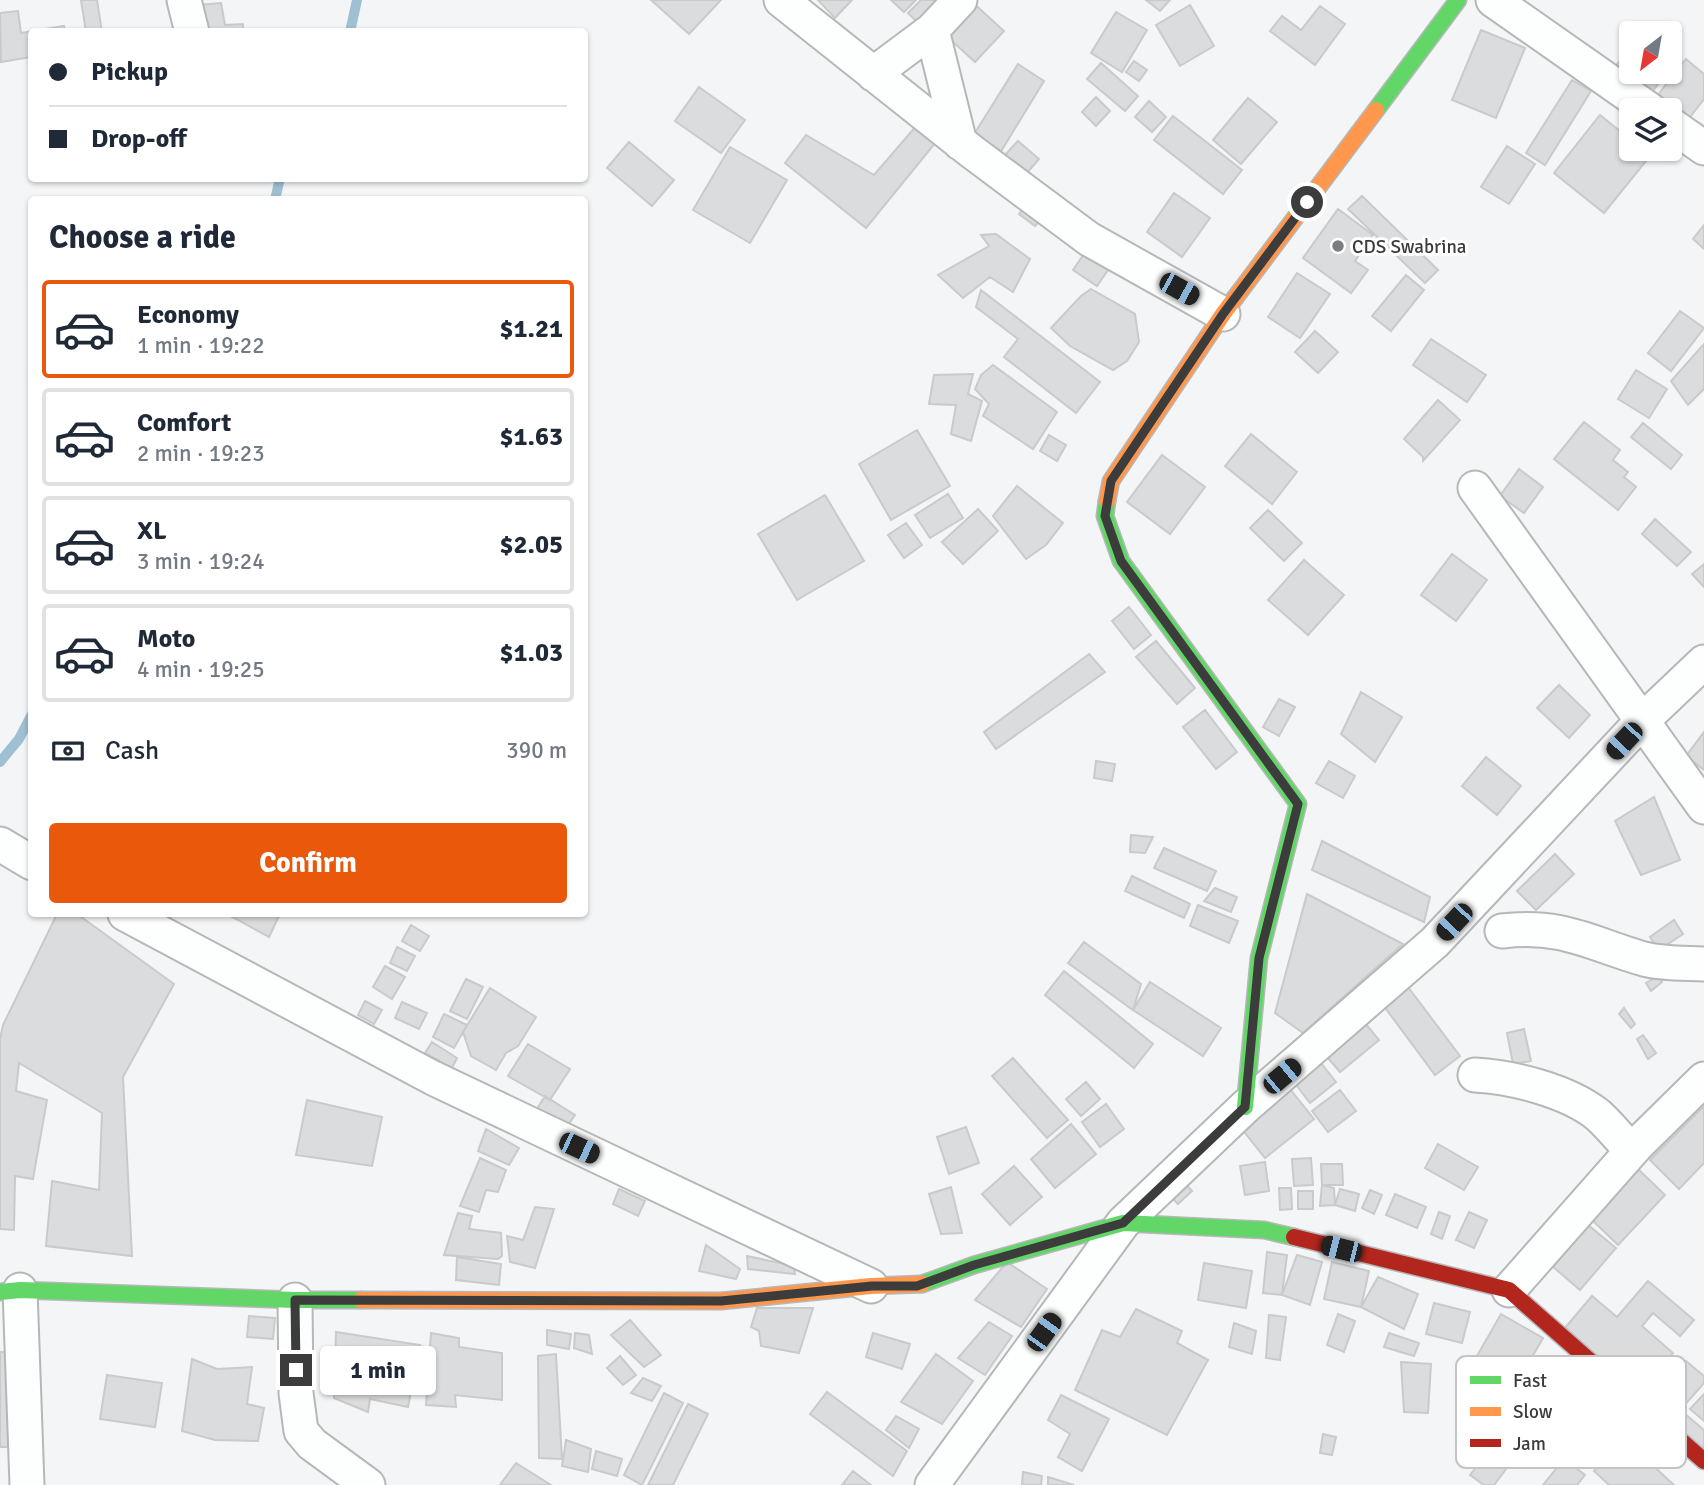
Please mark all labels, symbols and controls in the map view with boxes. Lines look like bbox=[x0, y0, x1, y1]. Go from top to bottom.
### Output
north arrow bbox=[1619, 21, 1682, 84]
map controls bbox=[1619, 21, 1682, 161]
text: Pickup bbox=[91, 56, 168, 88]
button: layers bbox=[1619, 98, 1682, 161]
text: Drop-off bbox=[91, 123, 187, 155]
route start bbox=[1291, 186, 1323, 218]
text: Choose a ride bbox=[49, 218, 236, 257]
place label: CDS Swabrina bbox=[1352, 235, 1466, 259]
marker: CDS Swabrina bbox=[1330, 238, 1346, 254]
car bbox=[1156, 270, 1203, 308]
icon: car bbox=[53, 298, 116, 361]
text: Economy bbox=[137, 299, 239, 331]
text: $1.21 bbox=[499, 313, 563, 345]
text: 1 min · 19:22 bbox=[137, 331, 265, 360]
icon: car bbox=[53, 406, 116, 469]
text: Comfort bbox=[137, 407, 231, 439]
text: $1.63 bbox=[499, 421, 563, 453]
text: 2 min · 19:23 bbox=[137, 439, 265, 468]
icon: car bbox=[53, 514, 116, 577]
text: XL bbox=[137, 515, 167, 547]
text: $2.05 bbox=[499, 529, 563, 561]
text: 3 min · 19:24 bbox=[137, 547, 265, 576]
icon: car bbox=[53, 622, 116, 685]
text: Moto bbox=[137, 623, 195, 655]
text: $1.03 bbox=[499, 637, 563, 669]
text: 4 min · 19:25 bbox=[137, 655, 265, 684]
car bbox=[1602, 718, 1647, 764]
icon: cash bbox=[49, 732, 87, 770]
text: Cash bbox=[105, 735, 159, 767]
text: 390 m bbox=[506, 736, 567, 765]
button: Confirm bbox=[49, 823, 567, 903]
car bbox=[1432, 899, 1477, 945]
car bbox=[1260, 1054, 1305, 1098]
car bbox=[556, 1130, 603, 1166]
car bbox=[1319, 1234, 1364, 1264]
car bbox=[1024, 1309, 1065, 1355]
callout: 1 min bbox=[320, 1346, 436, 1394]
route end bbox=[280, 1354, 312, 1386]
text: 1 min bbox=[350, 1356, 406, 1385]
legend bbox=[1456, 1356, 1686, 1468]
text: Fast bbox=[1513, 1369, 1547, 1393]
text: Slow bbox=[1513, 1400, 1553, 1424]
text: Jam bbox=[1513, 1432, 1546, 1456]

